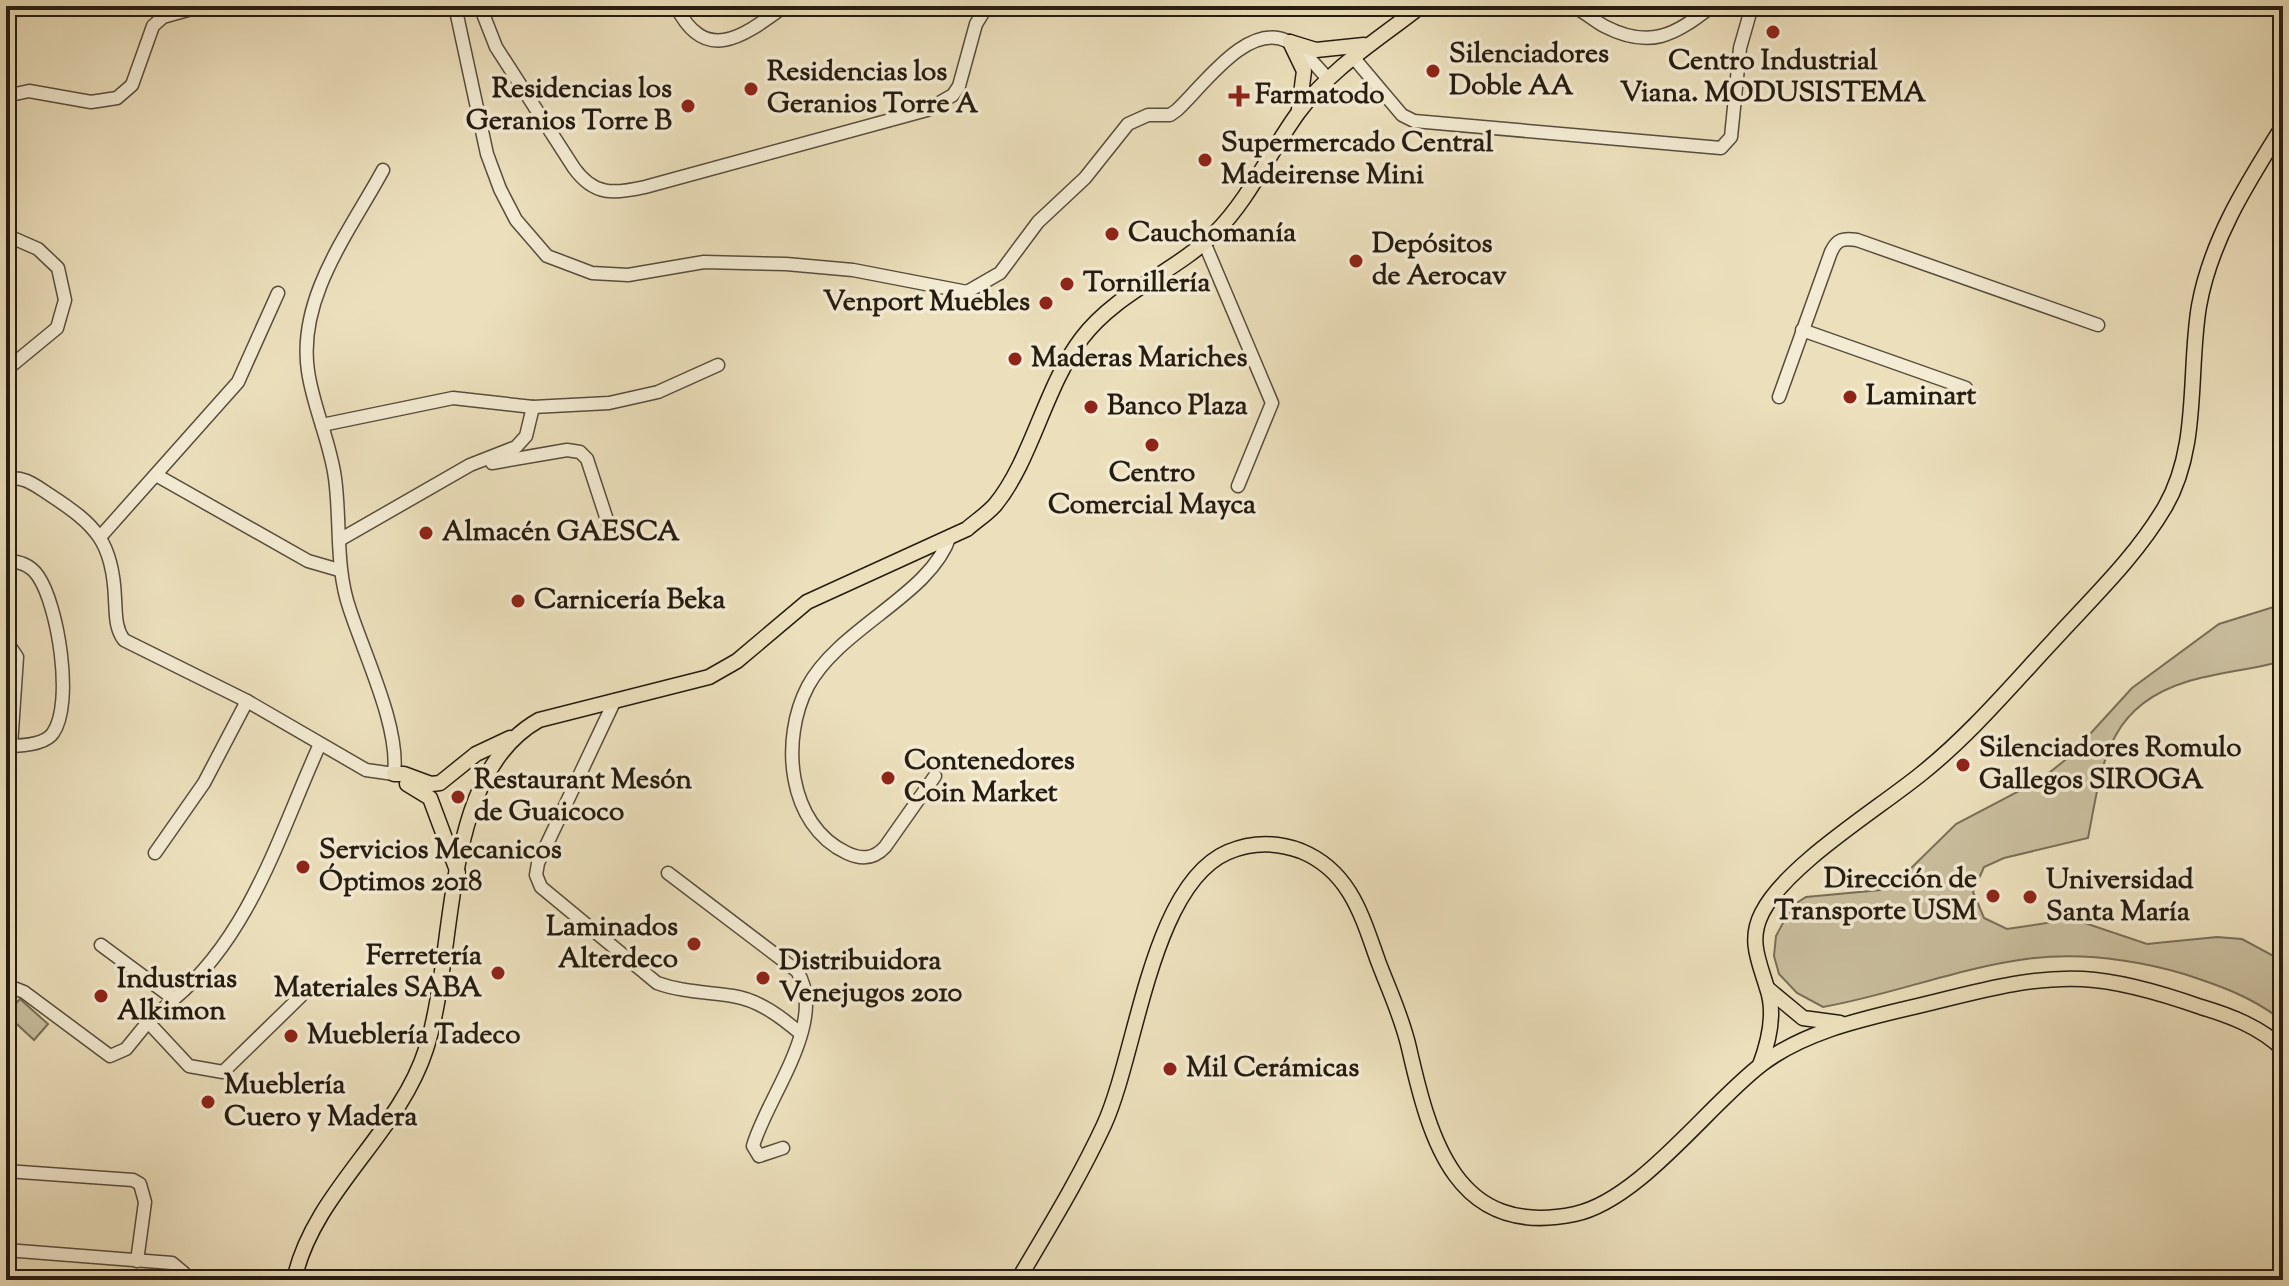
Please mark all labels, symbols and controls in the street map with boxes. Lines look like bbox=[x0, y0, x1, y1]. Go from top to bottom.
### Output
marker: Centro Industrial Viana. MODUSISTEMA bbox=[1764, 23, 1782, 41]
place label: Silenciadores Doble AA bbox=[1449, 35, 1609, 107]
place label: Centro Industrial Viana. MODUSISTEMA bbox=[1620, 42, 1926, 114]
place label: Residencias los Geranios Torre A bbox=[767, 53, 979, 125]
marker: Silenciadores Doble AA bbox=[1424, 62, 1442, 80]
place label: Residencias los Geranios Torre B bbox=[466, 70, 672, 142]
place label: Farmatodo bbox=[1255, 76, 1385, 116]
marker: Residencias los Geranios Torre A bbox=[742, 80, 760, 98]
marker: Farmatodo bbox=[1230, 87, 1248, 105]
marker: Residencias los Geranios Torre B bbox=[679, 97, 697, 115]
place label: Supermercado Central Madeirense Mini bbox=[1221, 124, 1493, 196]
marker: Supermercado Central Madeirense Mini bbox=[1196, 151, 1214, 169]
place label: Cauchomanía bbox=[1128, 214, 1296, 254]
marker: Cauchomanía bbox=[1103, 225, 1121, 243]
place label: Depósitos de Aerocav bbox=[1372, 225, 1507, 297]
marker: Depósitos de Aerocav bbox=[1347, 252, 1365, 270]
place label: Tornillería bbox=[1083, 264, 1210, 304]
marker: Tornillería bbox=[1058, 275, 1076, 293]
place label: Venport Muebles bbox=[823, 283, 1030, 323]
marker: Venport Muebles bbox=[1037, 294, 1055, 312]
place label: Maderas Mariches bbox=[1031, 339, 1248, 379]
marker: Maderas Mariches bbox=[1006, 350, 1024, 368]
place label: Laminart bbox=[1866, 377, 1976, 417]
place label: Banco Plaza bbox=[1107, 387, 1248, 427]
marker: Laminart bbox=[1841, 388, 1859, 406]
marker: Banco Plaza bbox=[1082, 398, 1100, 416]
marker: Centro Comercial Mayca bbox=[1143, 436, 1161, 454]
place label: Centro Comercial Mayca bbox=[1048, 454, 1256, 526]
place label: Almacén GAESCA bbox=[442, 513, 680, 553]
marker: Almacén GAESCA bbox=[417, 524, 435, 542]
place label: Carnicería Beka bbox=[534, 581, 725, 621]
marker: Carnicería Beka bbox=[509, 592, 527, 610]
place label: Silenciadores Romulo Gallegos SIROGA bbox=[1979, 729, 2241, 801]
place label: Contenedores Coin Market bbox=[904, 742, 1075, 814]
marker: Silenciadores Romulo Gallegos SIROGA bbox=[1954, 756, 1972, 774]
place label: Restaurant Mesón de Guaicoco bbox=[474, 761, 692, 833]
marker: Contenedores Coin Market bbox=[879, 769, 897, 787]
marker: Restaurant Mesón de Guaicoco bbox=[449, 788, 467, 806]
place label: Servicios Mecanicos Óptimos 2018 bbox=[319, 831, 562, 903]
marker: Servicios Mecanicos Óptimos 2018 bbox=[294, 858, 312, 876]
place label: Dirección de Transporte USM bbox=[1774, 860, 1977, 932]
place label: Universidad Santa María bbox=[2046, 861, 2194, 933]
marker: Dirección de Transporte USM bbox=[1984, 887, 2002, 905]
marker: Universidad Santa María bbox=[2021, 888, 2039, 906]
place label: Laminados Alterdeco bbox=[546, 908, 678, 980]
marker: Laminados Alterdeco bbox=[685, 935, 703, 953]
place label: Ferretería Materiales SABA bbox=[274, 937, 482, 1009]
place label: Distribuidora Venejugos 2010 bbox=[779, 942, 963, 1014]
place label: Industrias Alkimon bbox=[117, 960, 237, 1032]
marker: Ferretería Materiales SABA bbox=[489, 964, 507, 982]
marker: Distribuidora Venejugos 2010 bbox=[754, 969, 772, 987]
marker: Industrias Alkimon bbox=[92, 987, 110, 1005]
place label: Mueblería Tadeco bbox=[307, 1016, 521, 1056]
marker: Mueblería Tadeco bbox=[282, 1027, 300, 1045]
place label: Mil Cerámicas bbox=[1186, 1049, 1359, 1089]
marker: Mil Cerámicas bbox=[1161, 1060, 1179, 1078]
place label: Mueblería Cuero y Madera bbox=[224, 1066, 417, 1138]
marker: Mueblería Cuero y Madera bbox=[199, 1093, 217, 1111]

